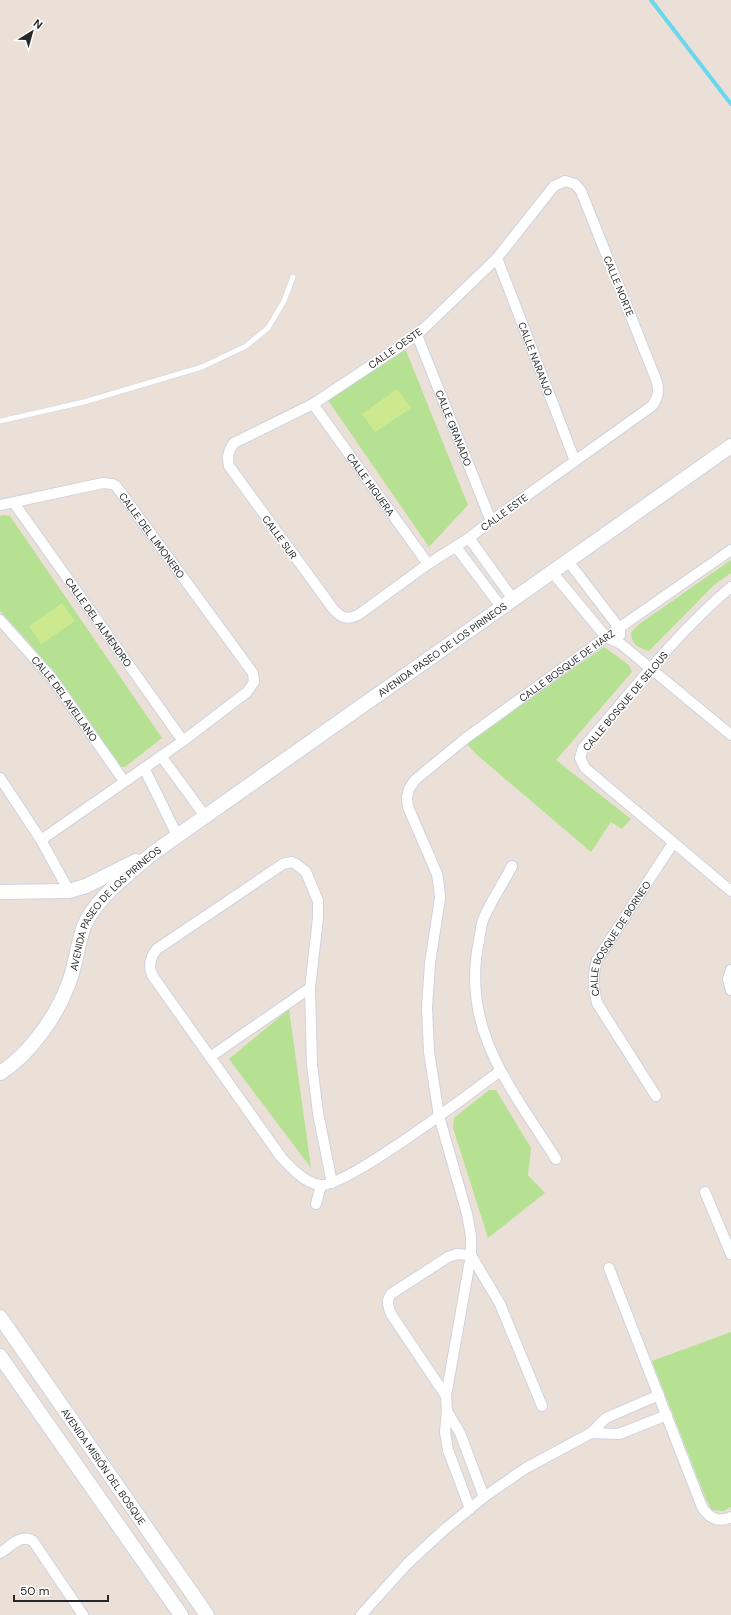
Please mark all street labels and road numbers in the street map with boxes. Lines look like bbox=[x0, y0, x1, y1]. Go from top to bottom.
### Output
street label: CALLE NORTE bbox=[600, 254, 637, 319]
street label: CALLE NARANJO bbox=[515, 320, 555, 398]
street label: CALLE OESTE bbox=[366, 325, 425, 372]
street label: CALLE GRANADO bbox=[433, 388, 475, 468]
street label: CALLE HIGUERA bbox=[343, 451, 397, 519]
street label: CALLE DEL LIMONERO bbox=[116, 490, 188, 581]
street label: CALLE ESTE bbox=[478, 491, 531, 534]
street label: CALLE SUR bbox=[259, 513, 300, 562]
street label: CALLE DEL ALMENDRO bbox=[62, 575, 134, 670]
street label: AVENIDA PASEO DE LOS PIRINEOS bbox=[375, 600, 510, 700]
street label: CALLE BOSQUE DE HARZ bbox=[517, 627, 617, 705]
street label: CALLE BOSQUE DE SELOUS bbox=[580, 649, 671, 754]
street label: CALLE DEL AVELLANO bbox=[28, 654, 100, 744]
street label: AVENIDA PASEO DE LOS PIRINEOS bbox=[67, 843, 164, 972]
street label: CALLE BOSQUE DE BORNEO bbox=[588, 878, 654, 997]
street label: AVENIDA MISIÓN DEL BOSQUE bbox=[58, 1406, 149, 1528]

